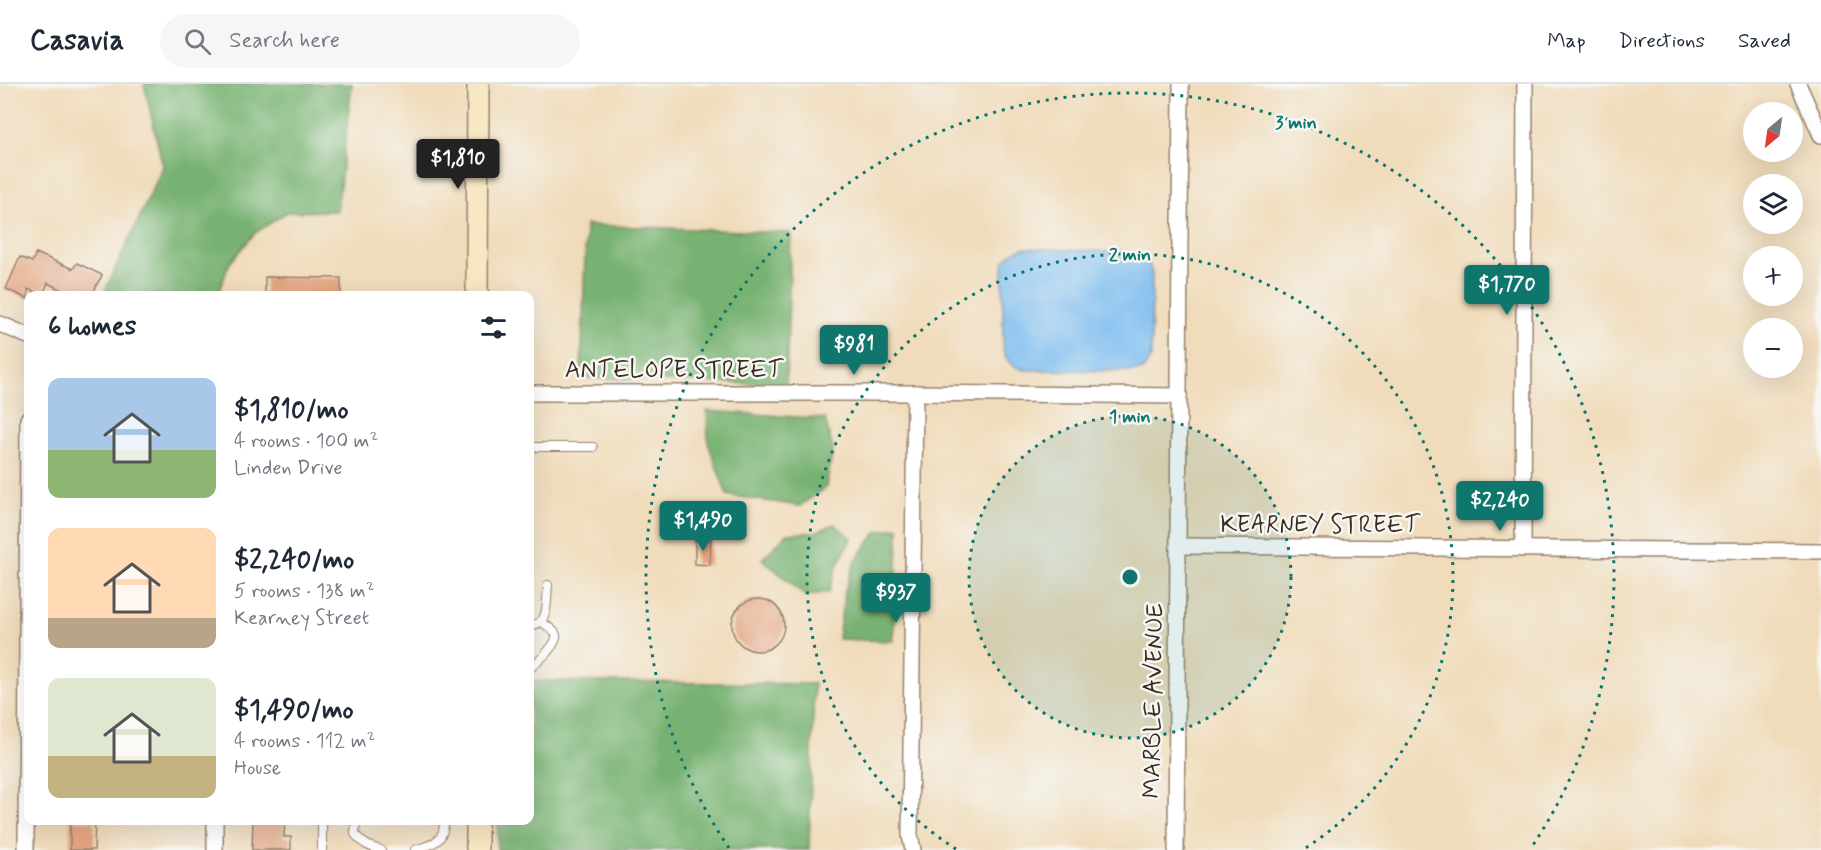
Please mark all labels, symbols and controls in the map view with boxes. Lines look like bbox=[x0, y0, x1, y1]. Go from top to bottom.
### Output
search box bbox=[160, 14, 580, 68]
text: Casavia bbox=[30, 23, 124, 60]
icon: search bbox=[181, 25, 214, 58]
text: Search here bbox=[229, 27, 340, 55]
text: Map bbox=[1547, 27, 1586, 55]
text: Directions bbox=[1619, 27, 1705, 55]
text: Saved bbox=[1738, 27, 1791, 55]
north arrow bbox=[1743, 102, 1803, 162]
map controls bbox=[1743, 102, 1803, 378]
text: 3 min bbox=[1275, 111, 1317, 135]
pin: $1,810 bbox=[409, 139, 507, 190]
text: $1,810 bbox=[431, 145, 485, 172]
button: layers bbox=[1743, 174, 1803, 234]
text: 2 min bbox=[1109, 243, 1151, 267]
button: + bbox=[1743, 246, 1803, 306]
pin: $1,770 bbox=[1458, 265, 1556, 316]
text: $1,770 bbox=[1478, 271, 1536, 298]
text: 6 homes bbox=[48, 310, 136, 344]
icon: filters bbox=[477, 311, 510, 344]
button: − bbox=[1743, 318, 1803, 378]
pin: $981 bbox=[818, 325, 890, 376]
text: $981 bbox=[834, 331, 874, 358]
street label: ANTELOPE STREET bbox=[565, 355, 784, 386]
text: $1,810/mo bbox=[234, 394, 349, 428]
icon: home bbox=[96, 402, 168, 474]
text: 1 min bbox=[1109, 405, 1151, 429]
text: 4 rooms · 100 m² bbox=[234, 428, 378, 455]
text: Linden Drive bbox=[234, 455, 343, 482]
pin: $2,240 bbox=[1451, 481, 1549, 532]
text: $2,240 bbox=[1470, 487, 1530, 514]
pin: $1,490 bbox=[654, 501, 752, 552]
text: $1,490 bbox=[674, 507, 732, 534]
street label: KEARNEY STREET bbox=[1220, 510, 1421, 541]
text: $2,240/mo bbox=[234, 544, 354, 578]
icon: home bbox=[96, 552, 168, 624]
centre of rings bbox=[1120, 567, 1140, 587]
pin: $937 bbox=[860, 573, 932, 624]
text: 5 rooms · 138 m² bbox=[234, 578, 375, 605]
text: $937 bbox=[875, 579, 917, 606]
street label: MARBLE AVENUE bbox=[1137, 603, 1171, 799]
text: Kearney Street bbox=[234, 605, 369, 632]
text: $1,490/mo bbox=[234, 694, 354, 728]
icon: home bbox=[96, 702, 168, 774]
text: 4 rooms · 112 m² bbox=[234, 728, 375, 755]
text: House bbox=[234, 755, 281, 782]

